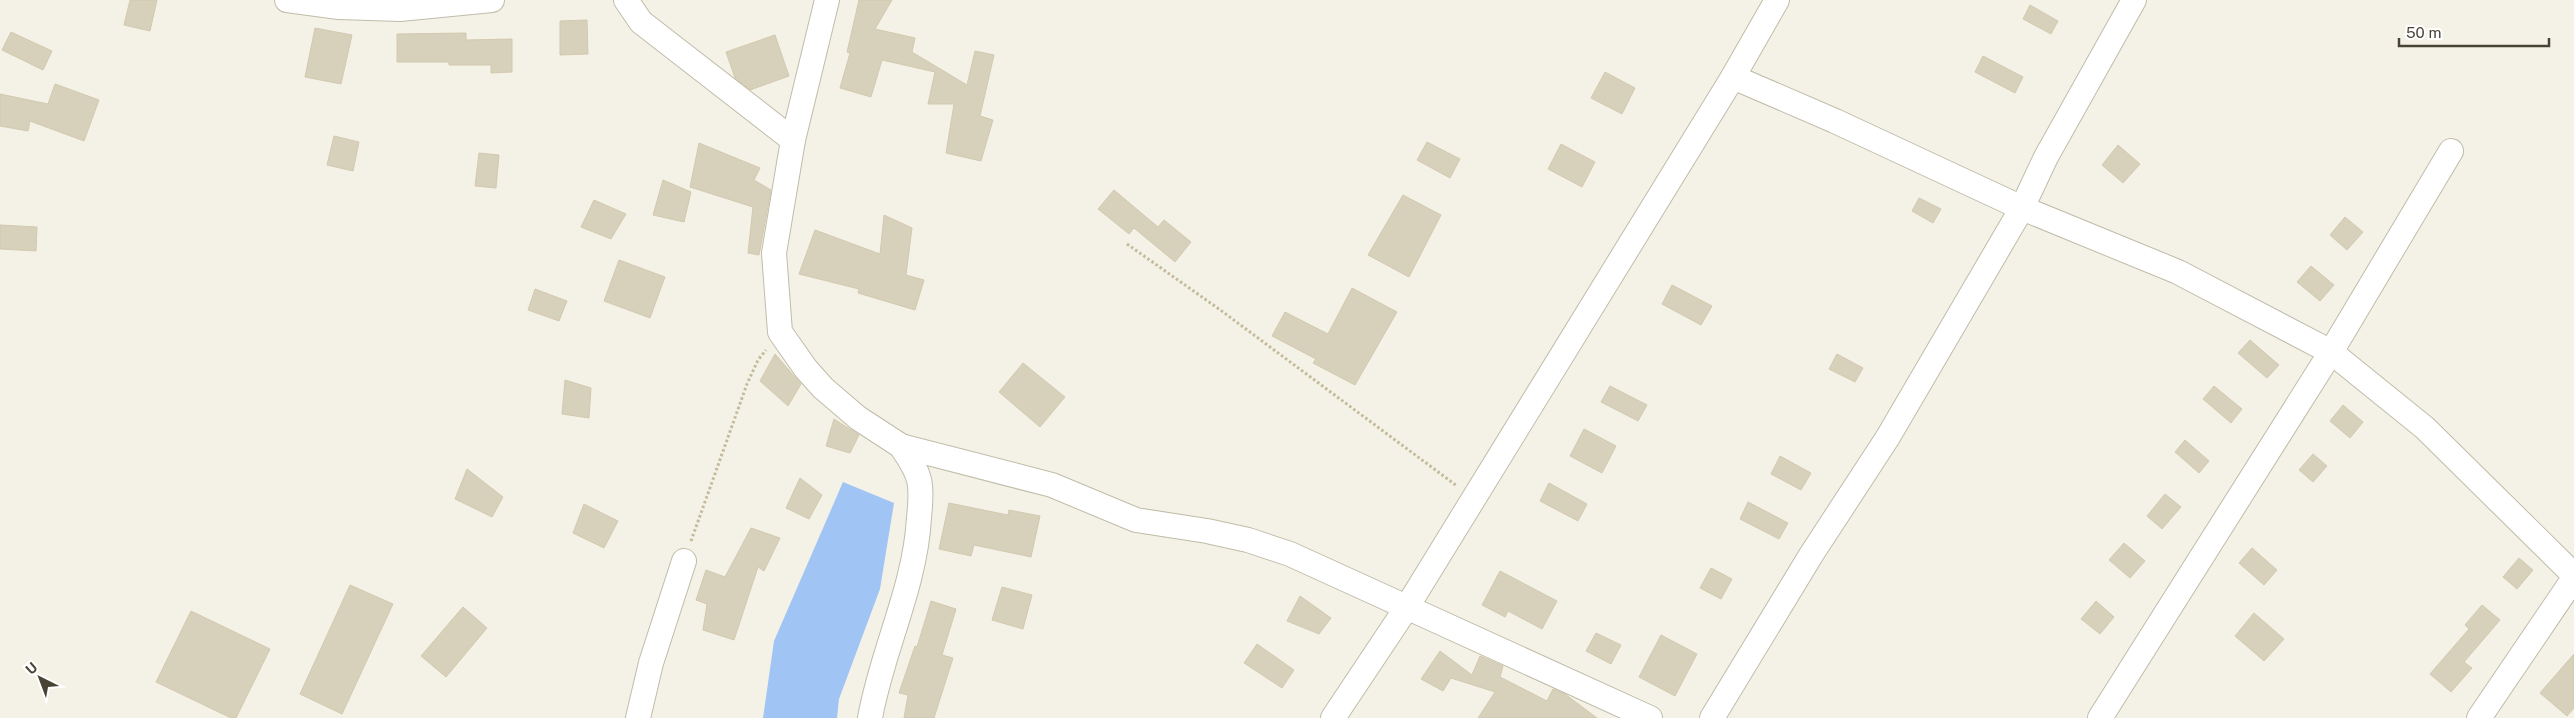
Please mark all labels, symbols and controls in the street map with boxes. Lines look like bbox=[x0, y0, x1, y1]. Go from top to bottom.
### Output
scale bar bbox=[2399, 15, 2549, 47]
text: 50 m bbox=[2406, 24, 2441, 41]
north arrow bbox=[15, 653, 65, 703]
text: U bbox=[22, 659, 40, 678]

